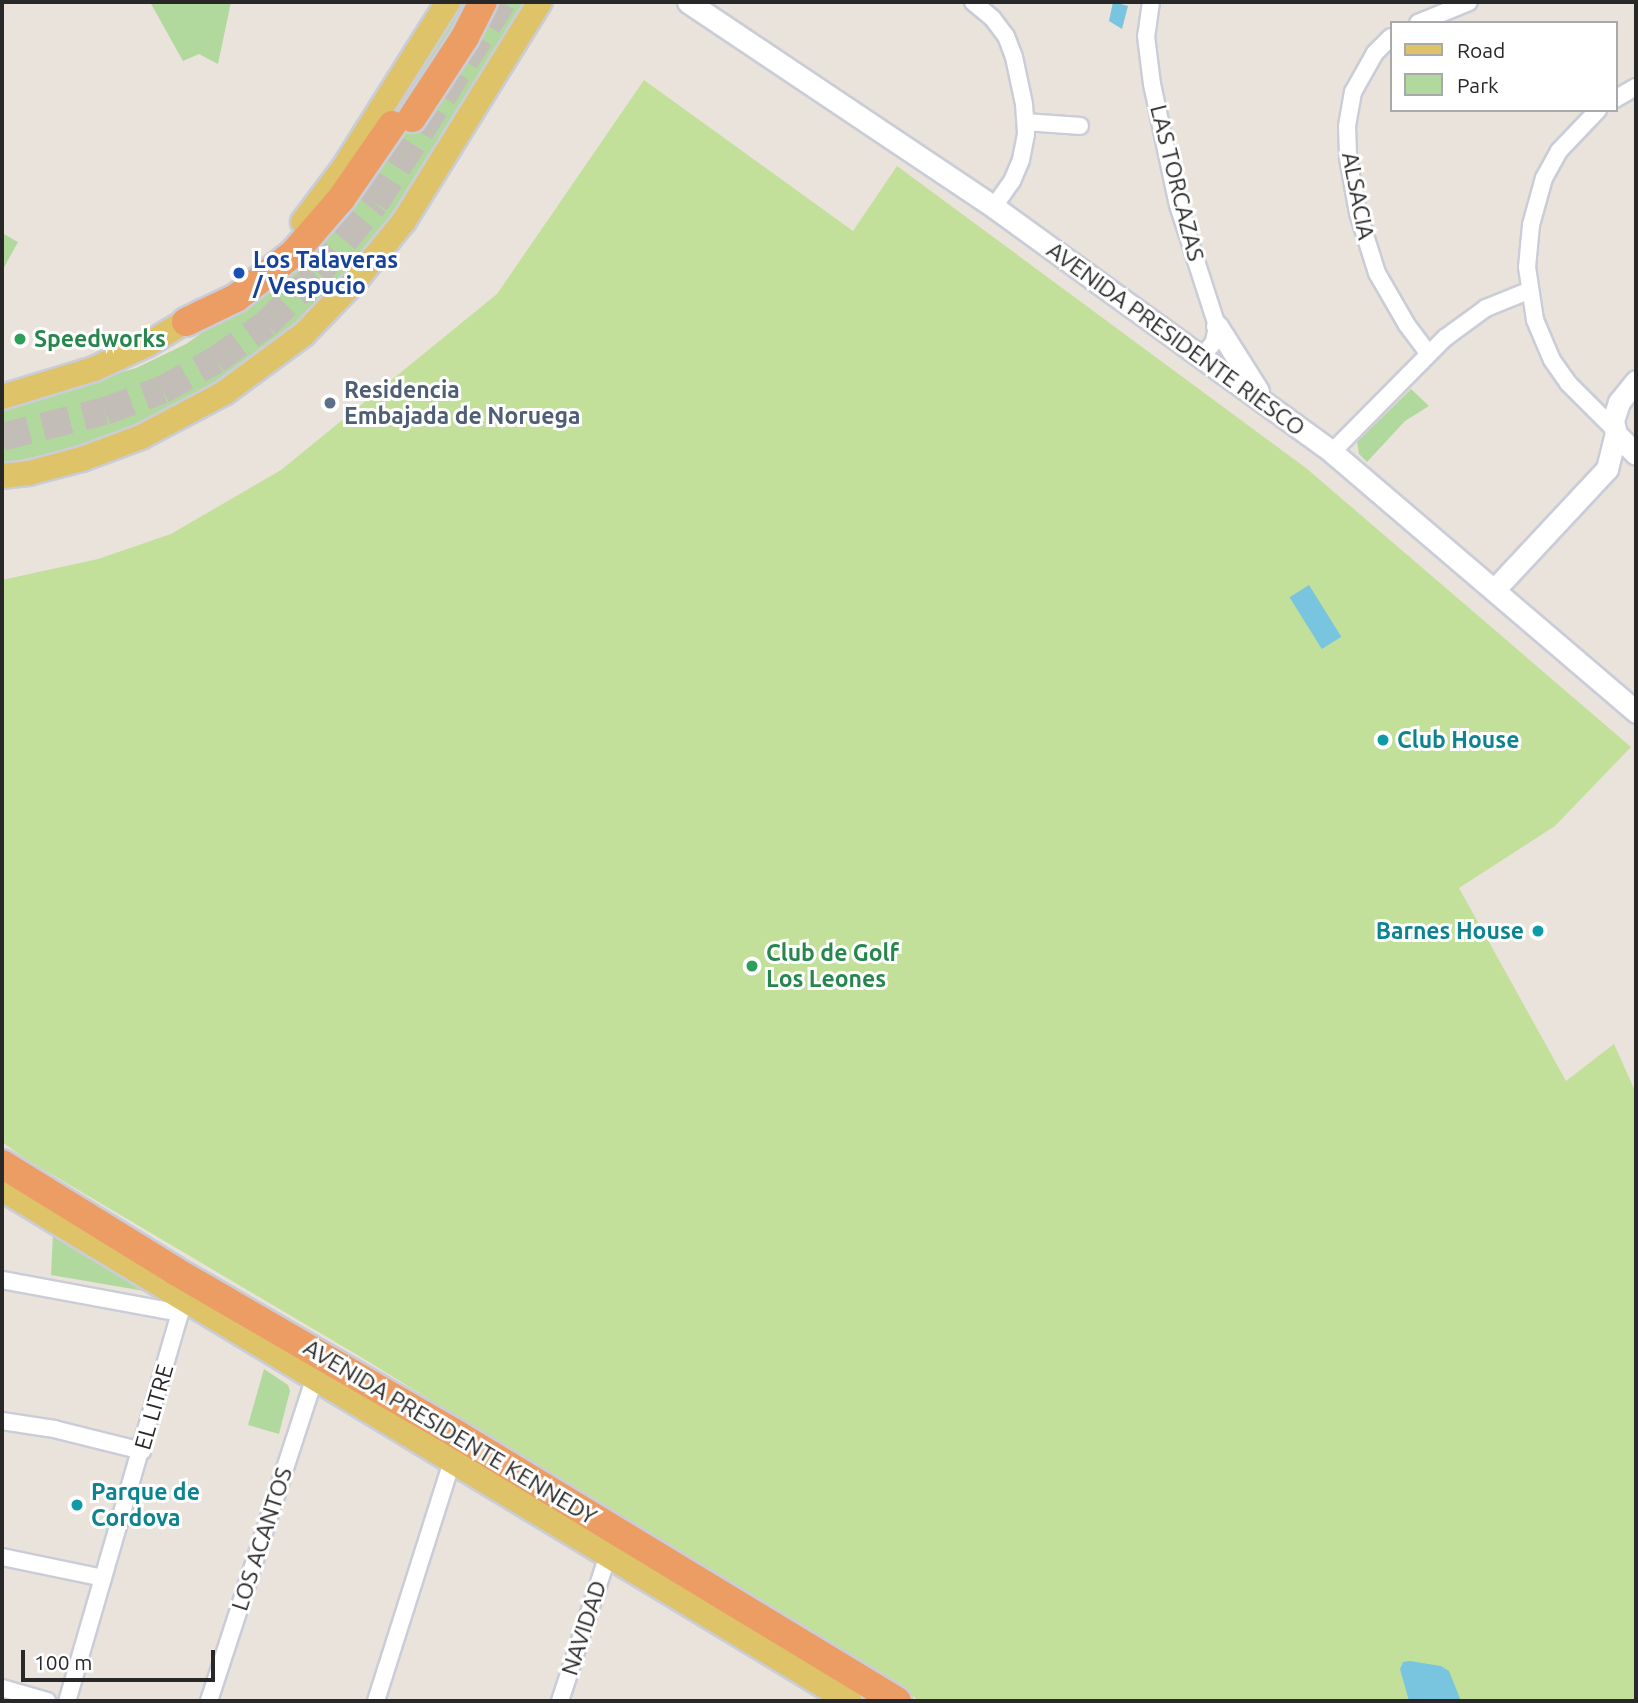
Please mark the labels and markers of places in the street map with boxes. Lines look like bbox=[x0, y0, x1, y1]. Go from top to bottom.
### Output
place label: Los Talaveras / Vespucio bbox=[253, 246, 398, 300]
marker: Los Talaveras / Vespucio bbox=[231, 265, 247, 281]
place label: Speedworks bbox=[34, 325, 166, 353]
marker: Speedworks bbox=[12, 331, 28, 347]
place label: Residencia Embajada de Noruega bbox=[344, 376, 580, 430]
marker: Residencia Embajada de Noruega bbox=[322, 395, 338, 411]
place label: Club House bbox=[1397, 726, 1519, 754]
marker: Club House bbox=[1375, 732, 1391, 748]
place label: Barnes House bbox=[1376, 917, 1524, 945]
marker: Barnes House bbox=[1530, 923, 1546, 939]
place label: Club de Golf Los Leones bbox=[766, 939, 899, 993]
marker: Club de Golf Los Leones bbox=[744, 958, 760, 974]
place label: Parque de Cordova bbox=[91, 1478, 200, 1532]
marker: Parque de Cordova bbox=[69, 1497, 85, 1513]

